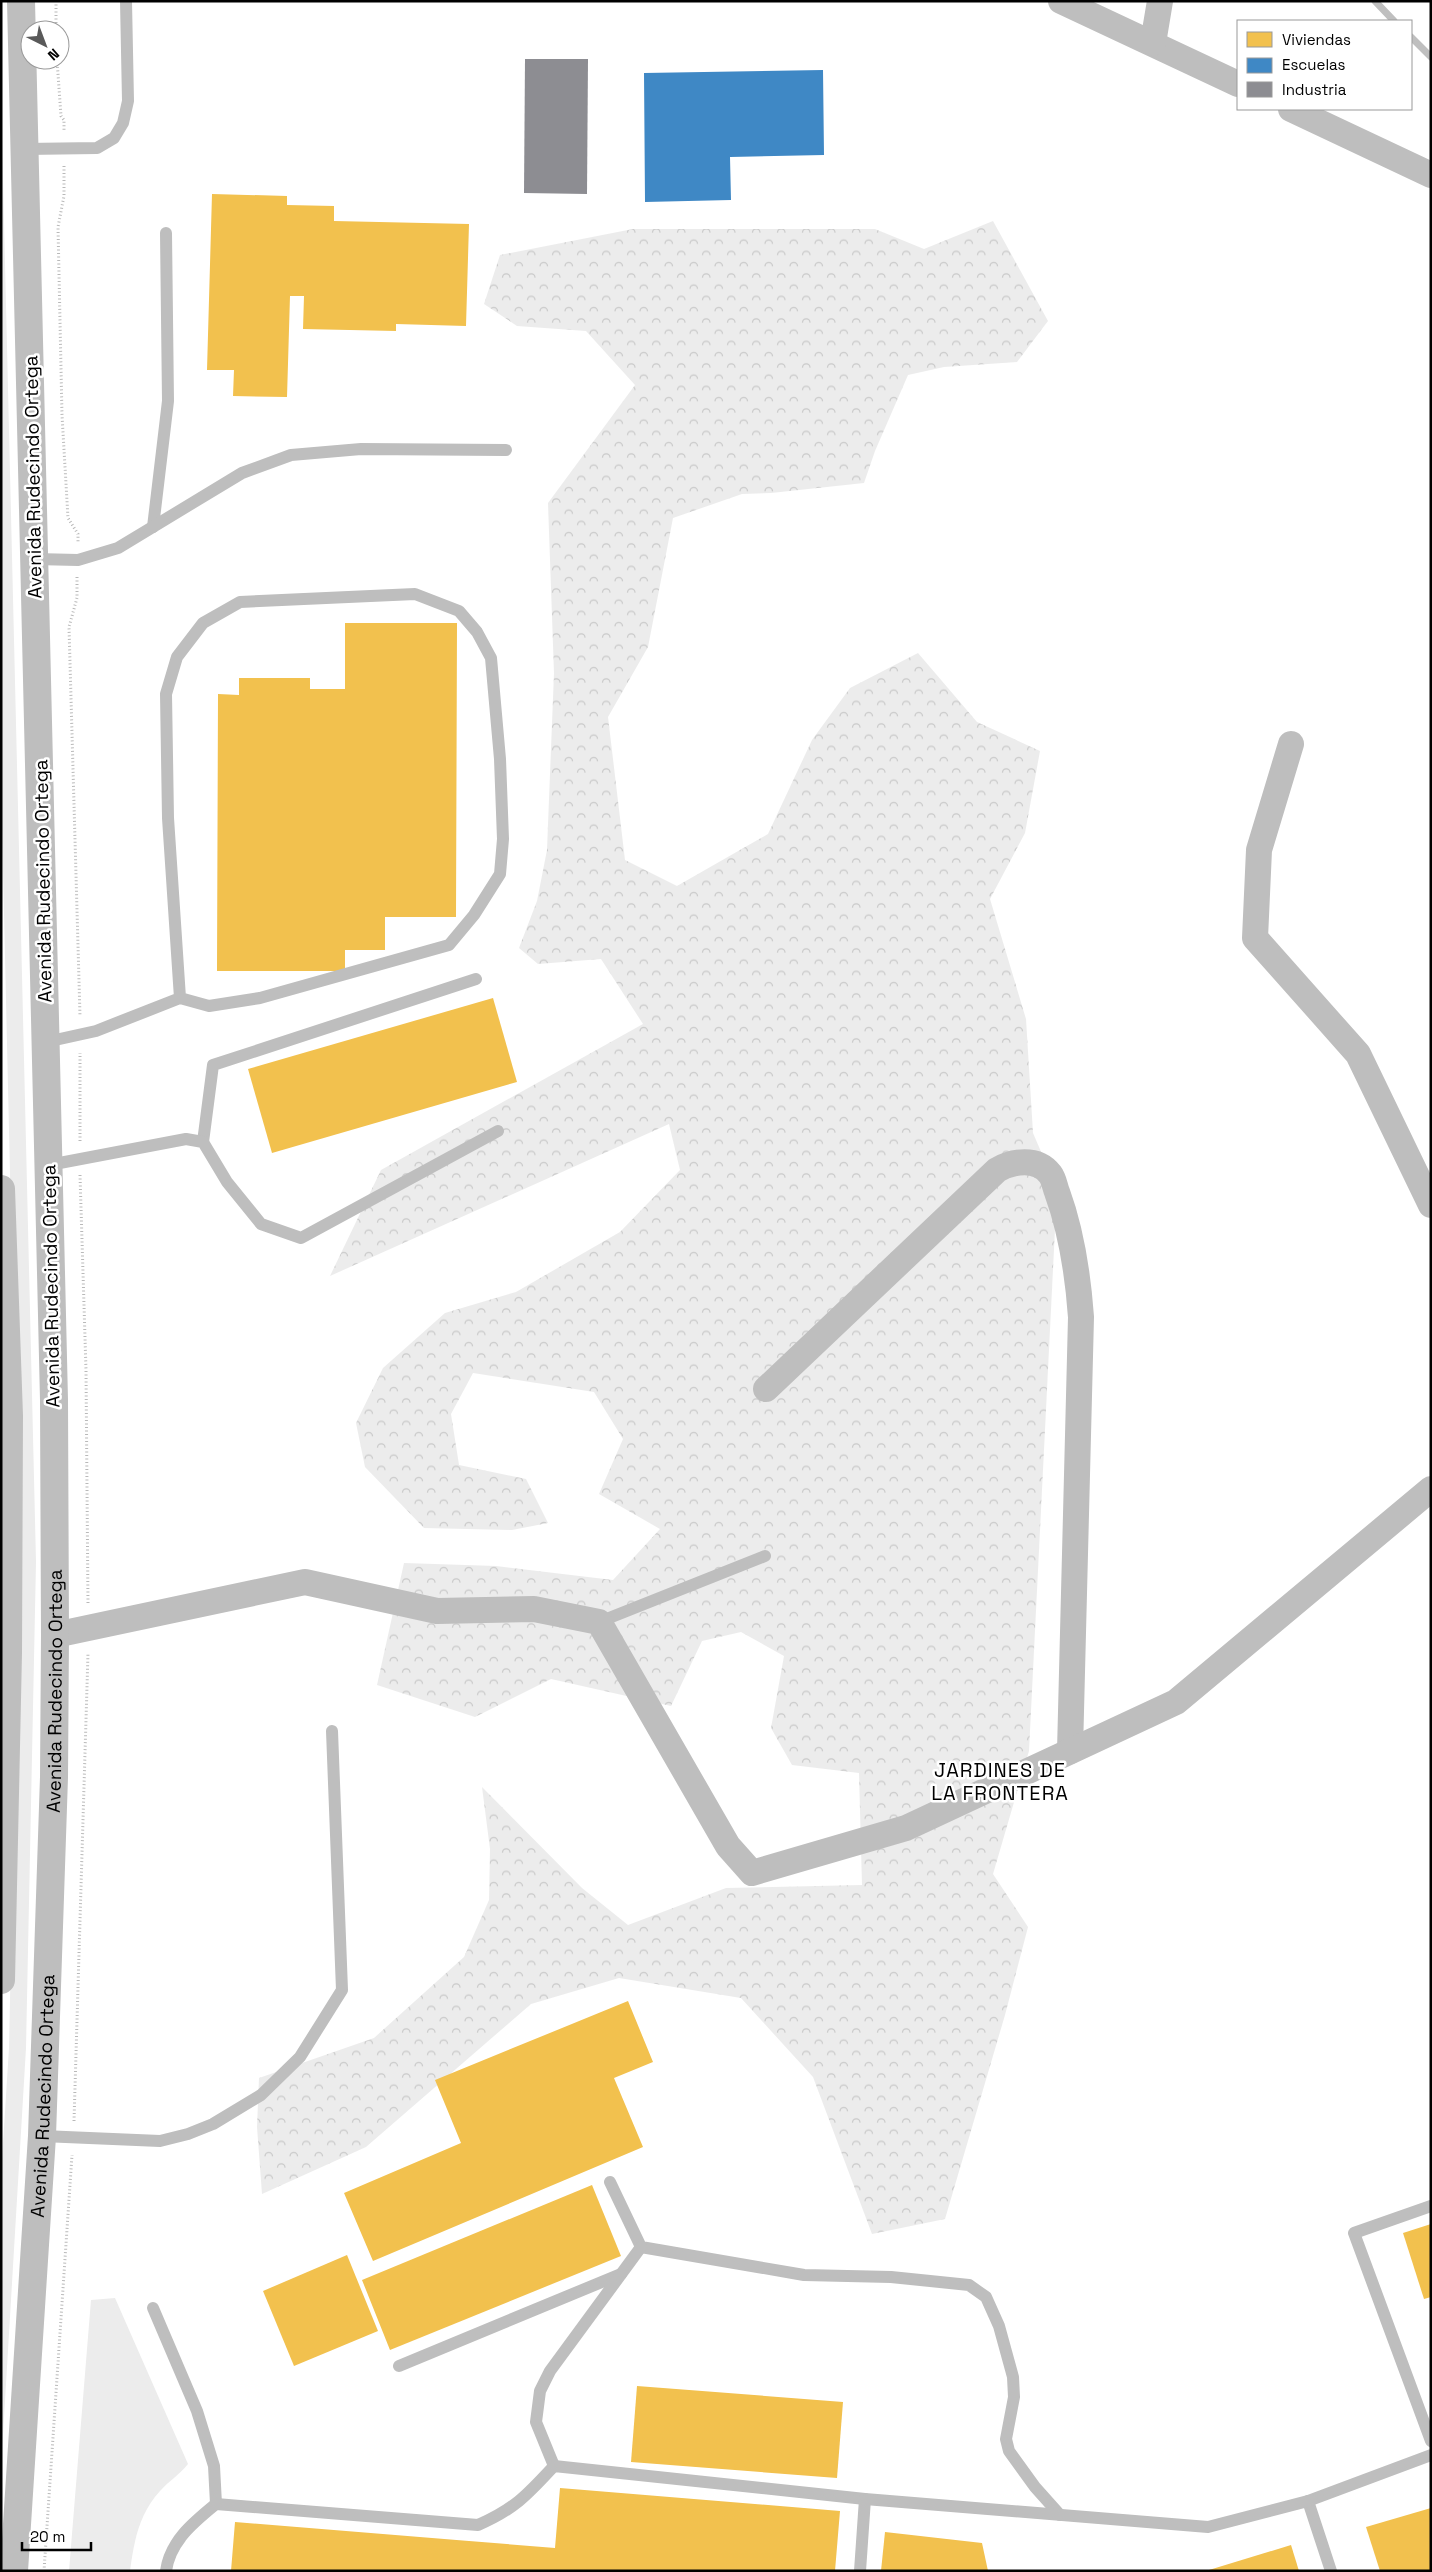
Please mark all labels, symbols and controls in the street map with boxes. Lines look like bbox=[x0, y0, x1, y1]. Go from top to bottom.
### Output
north arrow bbox=[20, 20, 70, 70]
legend bbox=[1237, 20, 1412, 110]
text: Viviendas bbox=[1282, 30, 1351, 49]
text: N bbox=[44, 45, 63, 64]
text: Escuelas bbox=[1282, 55, 1346, 74]
text: Industria bbox=[1282, 80, 1347, 99]
street label: Avenida Rudecindo Ortega bbox=[18, 355, 48, 599]
street label: Avenida Rudecindo Ortega bbox=[28, 759, 58, 1003]
street label: Avenida Rudecindo Ortega bbox=[36, 1164, 66, 1408]
street label: Avenida Rudecindo Ortega bbox=[40, 1569, 68, 1813]
district label: JARDINES DE LA FRONTERA bbox=[931, 1757, 1069, 1806]
street label: Avenida Rudecindo Ortega bbox=[24, 1974, 60, 2218]
scale bar bbox=[22, 2520, 91, 2552]
text: 20 m bbox=[30, 2527, 65, 2546]

